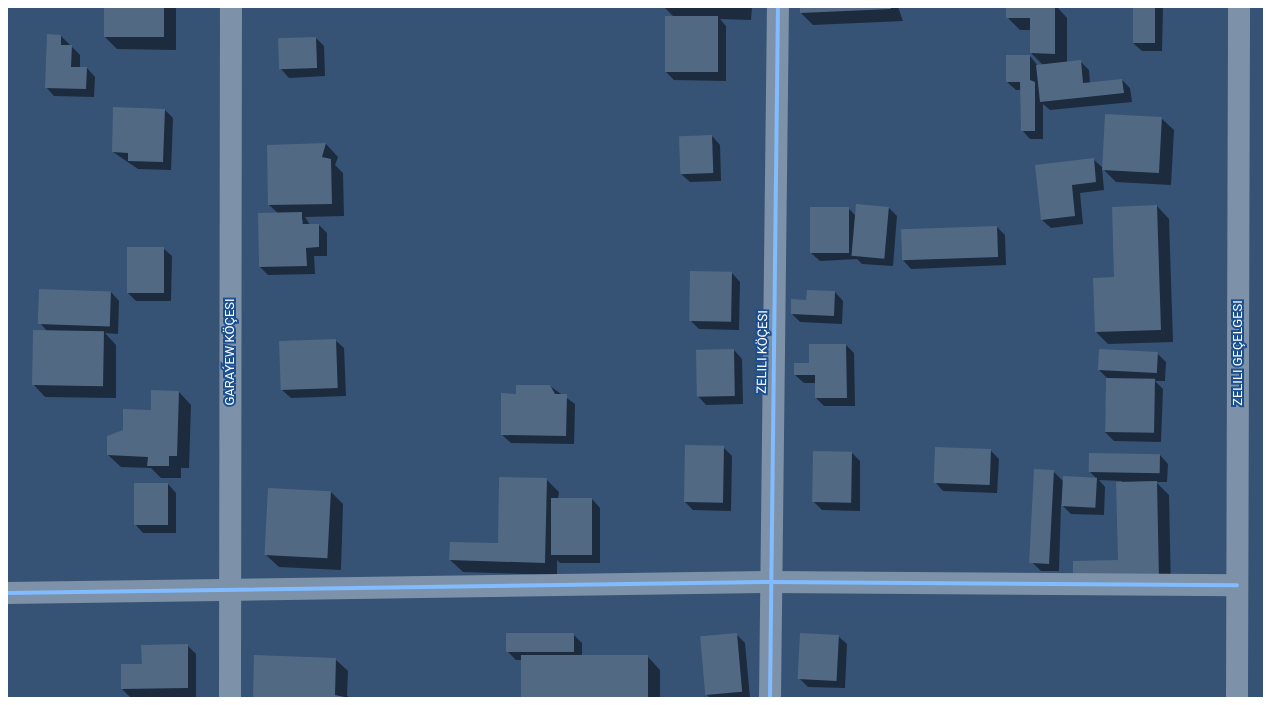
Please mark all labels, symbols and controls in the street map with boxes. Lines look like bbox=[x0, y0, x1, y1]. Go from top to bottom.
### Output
street label: GARAÝEW KÖÇESI bbox=[222, 298, 238, 406]
street label: ZELILI GEÇELGESI bbox=[1230, 300, 1246, 406]
street label: ZELILI KÖÇESI bbox=[754, 310, 772, 394]

